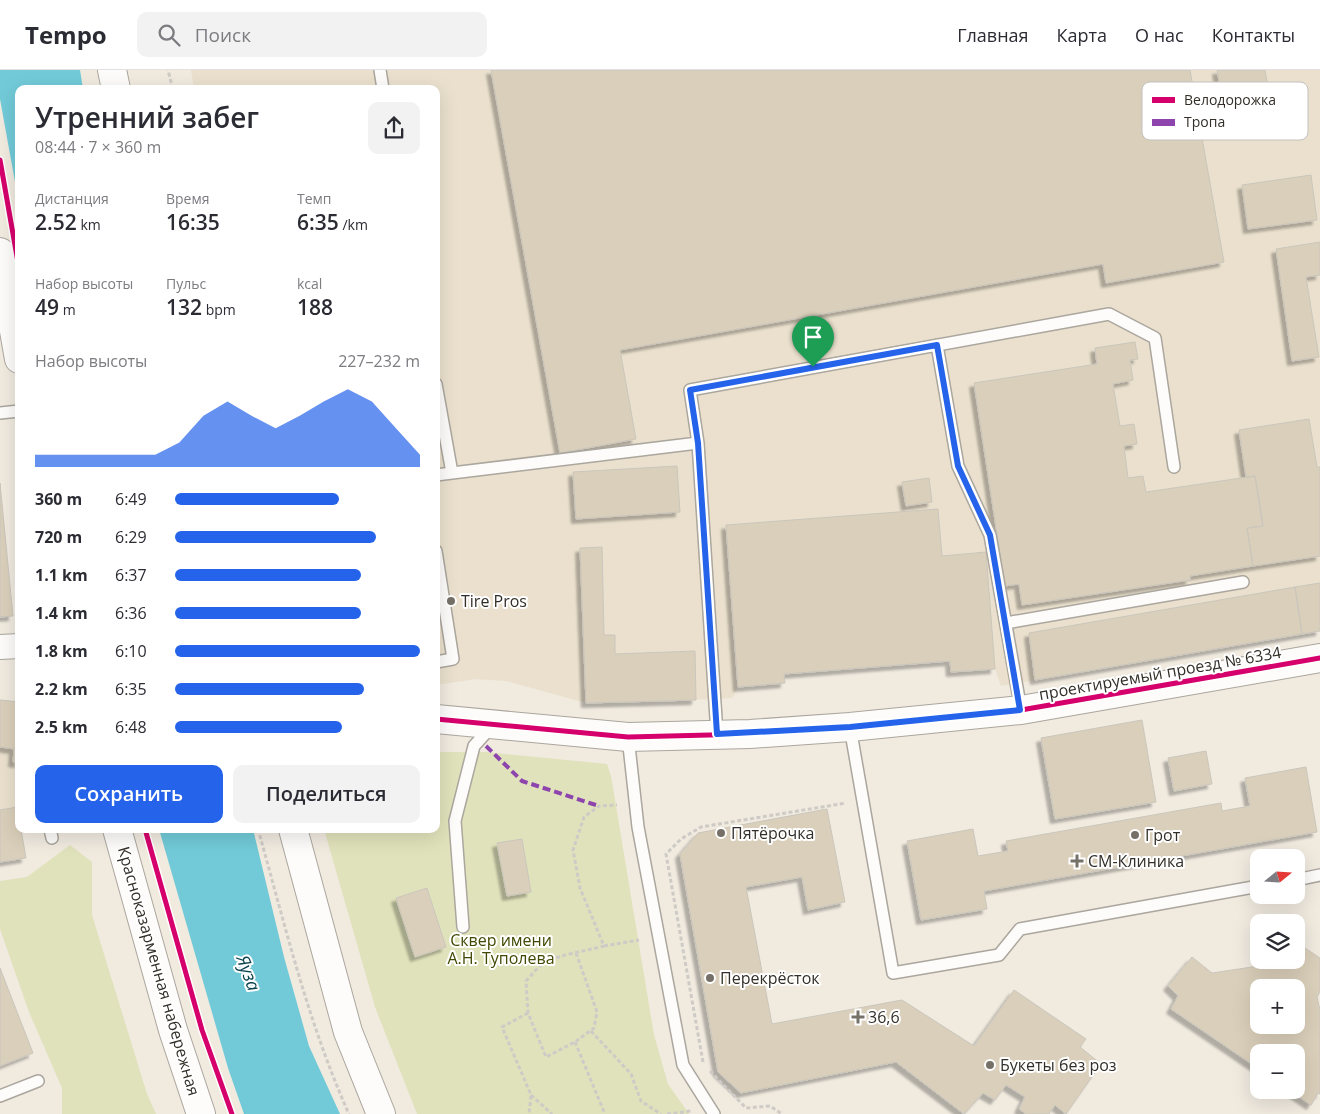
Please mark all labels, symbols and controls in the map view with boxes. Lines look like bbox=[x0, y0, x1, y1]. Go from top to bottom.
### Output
search box bbox=[137, 12, 487, 57]
text: Tempo bbox=[25, 18, 107, 51]
icon: search bbox=[155, 21, 183, 49]
text: Поиск bbox=[195, 22, 251, 48]
text: Главная bbox=[957, 23, 1029, 47]
text: Карта bbox=[1057, 23, 1107, 47]
text: О нас bbox=[1135, 23, 1184, 47]
text: Контакты bbox=[1212, 23, 1295, 47]
legend bbox=[1142, 82, 1308, 140]
text: Велодорожка bbox=[1184, 90, 1276, 109]
text: Утренний забег bbox=[35, 98, 259, 136]
button: share bbox=[368, 102, 420, 154]
text: Тропа bbox=[1184, 112, 1225, 131]
text: 08:44 · 7 × 360 m bbox=[35, 136, 161, 158]
text: Дистанция bbox=[35, 189, 109, 208]
text: Время bbox=[166, 189, 210, 208]
text: Темп bbox=[297, 189, 332, 208]
text: 2.52 bbox=[35, 208, 77, 236]
text: 16:35 bbox=[166, 208, 220, 236]
text: 6:35 bbox=[297, 208, 339, 236]
text: km bbox=[77, 215, 101, 234]
text: /km bbox=[339, 215, 368, 234]
text: Набор высоты bbox=[35, 274, 133, 293]
text: Пульс bbox=[166, 274, 206, 293]
text: kcal bbox=[297, 274, 322, 293]
text: 49 bbox=[35, 293, 59, 321]
text: 132 bbox=[166, 293, 202, 321]
text: 188 bbox=[297, 293, 333, 321]
text: m bbox=[59, 300, 76, 319]
text: bpm bbox=[202, 300, 236, 319]
pin bbox=[792, 316, 834, 367]
icon: arrive bbox=[799, 323, 827, 351]
text: Набор высоты bbox=[35, 350, 147, 372]
text: 227–232 m bbox=[338, 350, 420, 372]
text: 360 m bbox=[35, 488, 82, 510]
text: 6:49 bbox=[115, 488, 147, 510]
text: 720 m bbox=[35, 526, 82, 548]
text: 6:29 bbox=[115, 526, 147, 548]
text: 1.1 km bbox=[35, 564, 88, 586]
text: 6:37 bbox=[115, 564, 147, 586]
place label: Tire Pros bbox=[461, 590, 527, 612]
marker: Tire Pros bbox=[445, 595, 457, 607]
text: 1.4 km bbox=[35, 602, 88, 624]
text: 6:36 bbox=[115, 602, 147, 624]
text: 1.8 km bbox=[35, 640, 88, 662]
text: 6:10 bbox=[115, 640, 147, 662]
street label: проектируемый проезд № 6334 bbox=[1037, 641, 1283, 705]
text: 2.2 km bbox=[35, 678, 88, 700]
text: 6:35 bbox=[115, 678, 147, 700]
text: 2.5 km bbox=[35, 716, 88, 738]
text: 6:48 bbox=[115, 716, 147, 738]
button: Сохранить bbox=[35, 765, 223, 823]
button: Поделиться bbox=[233, 765, 420, 823]
place label: Пятёрочка bbox=[731, 822, 814, 844]
place label: Грот bbox=[1145, 824, 1181, 846]
marker: Пятёрочка bbox=[715, 827, 727, 839]
marker: Грот bbox=[1129, 829, 1141, 841]
street label: Красноказарменная набережная bbox=[113, 844, 205, 1098]
north arrow bbox=[1250, 849, 1305, 904]
map controls bbox=[1250, 849, 1305, 1099]
place label: СМ-Клиника bbox=[1088, 850, 1184, 872]
marker: СМ-Клиника bbox=[1070, 854, 1084, 868]
button: layers bbox=[1250, 914, 1305, 969]
park label: Сквер имени А.Н. Туполева bbox=[447, 929, 555, 969]
water label: Яуза bbox=[231, 950, 267, 994]
place label: Перекрёсток bbox=[720, 967, 820, 989]
marker: Перекрёсток bbox=[704, 972, 716, 984]
button: + bbox=[1250, 979, 1305, 1034]
place label: 36,6 bbox=[868, 1006, 900, 1028]
marker: 36,6 bbox=[852, 1011, 864, 1023]
button: − bbox=[1250, 1044, 1305, 1099]
place label: Букеты без роз bbox=[1000, 1054, 1117, 1076]
marker: Букеты без роз bbox=[984, 1059, 996, 1071]

